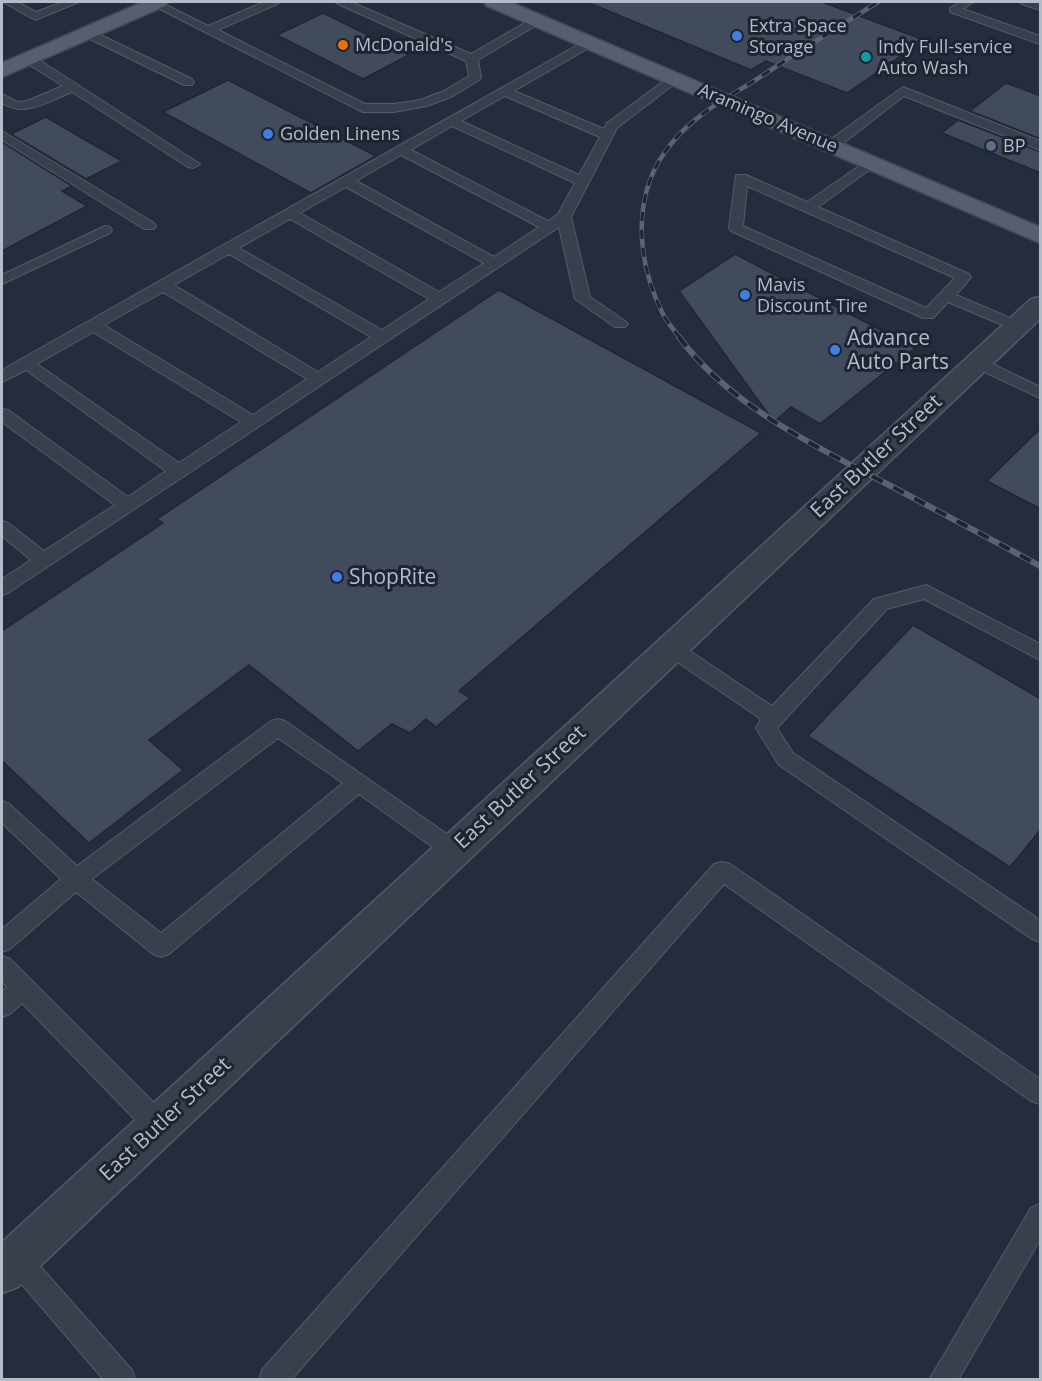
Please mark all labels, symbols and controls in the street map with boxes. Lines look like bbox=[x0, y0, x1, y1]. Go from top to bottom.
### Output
place label: Extra Space Storage bbox=[749, 13, 847, 58]
marker: Extra Space Storage bbox=[730, 29, 744, 43]
place label: McDonald's bbox=[355, 32, 453, 56]
place label: Indy Full-service Auto Wash bbox=[878, 34, 1012, 79]
marker: McDonald's bbox=[336, 38, 350, 52]
marker: Indy Full-service Auto Wash bbox=[859, 50, 873, 64]
street label: Aramingo Avenue bbox=[695, 77, 842, 157]
place label: Golden Linens bbox=[280, 121, 400, 145]
marker: Golden Linens bbox=[261, 127, 275, 141]
place label: BP bbox=[1003, 133, 1025, 157]
marker: BP bbox=[984, 139, 998, 153]
place label: Mavis Discount Tire bbox=[757, 272, 868, 317]
marker: Mavis Discount Tire bbox=[738, 288, 752, 302]
place label: Advance Auto Parts bbox=[847, 323, 949, 375]
marker: Advance Auto Parts bbox=[828, 343, 842, 357]
street label: East Butler Street bbox=[804, 387, 947, 523]
place label: ShopRite bbox=[349, 562, 436, 590]
marker: ShopRite bbox=[330, 570, 344, 584]
street label: East Butler Street bbox=[448, 718, 591, 854]
street label: East Butler Street bbox=[93, 1050, 236, 1186]

